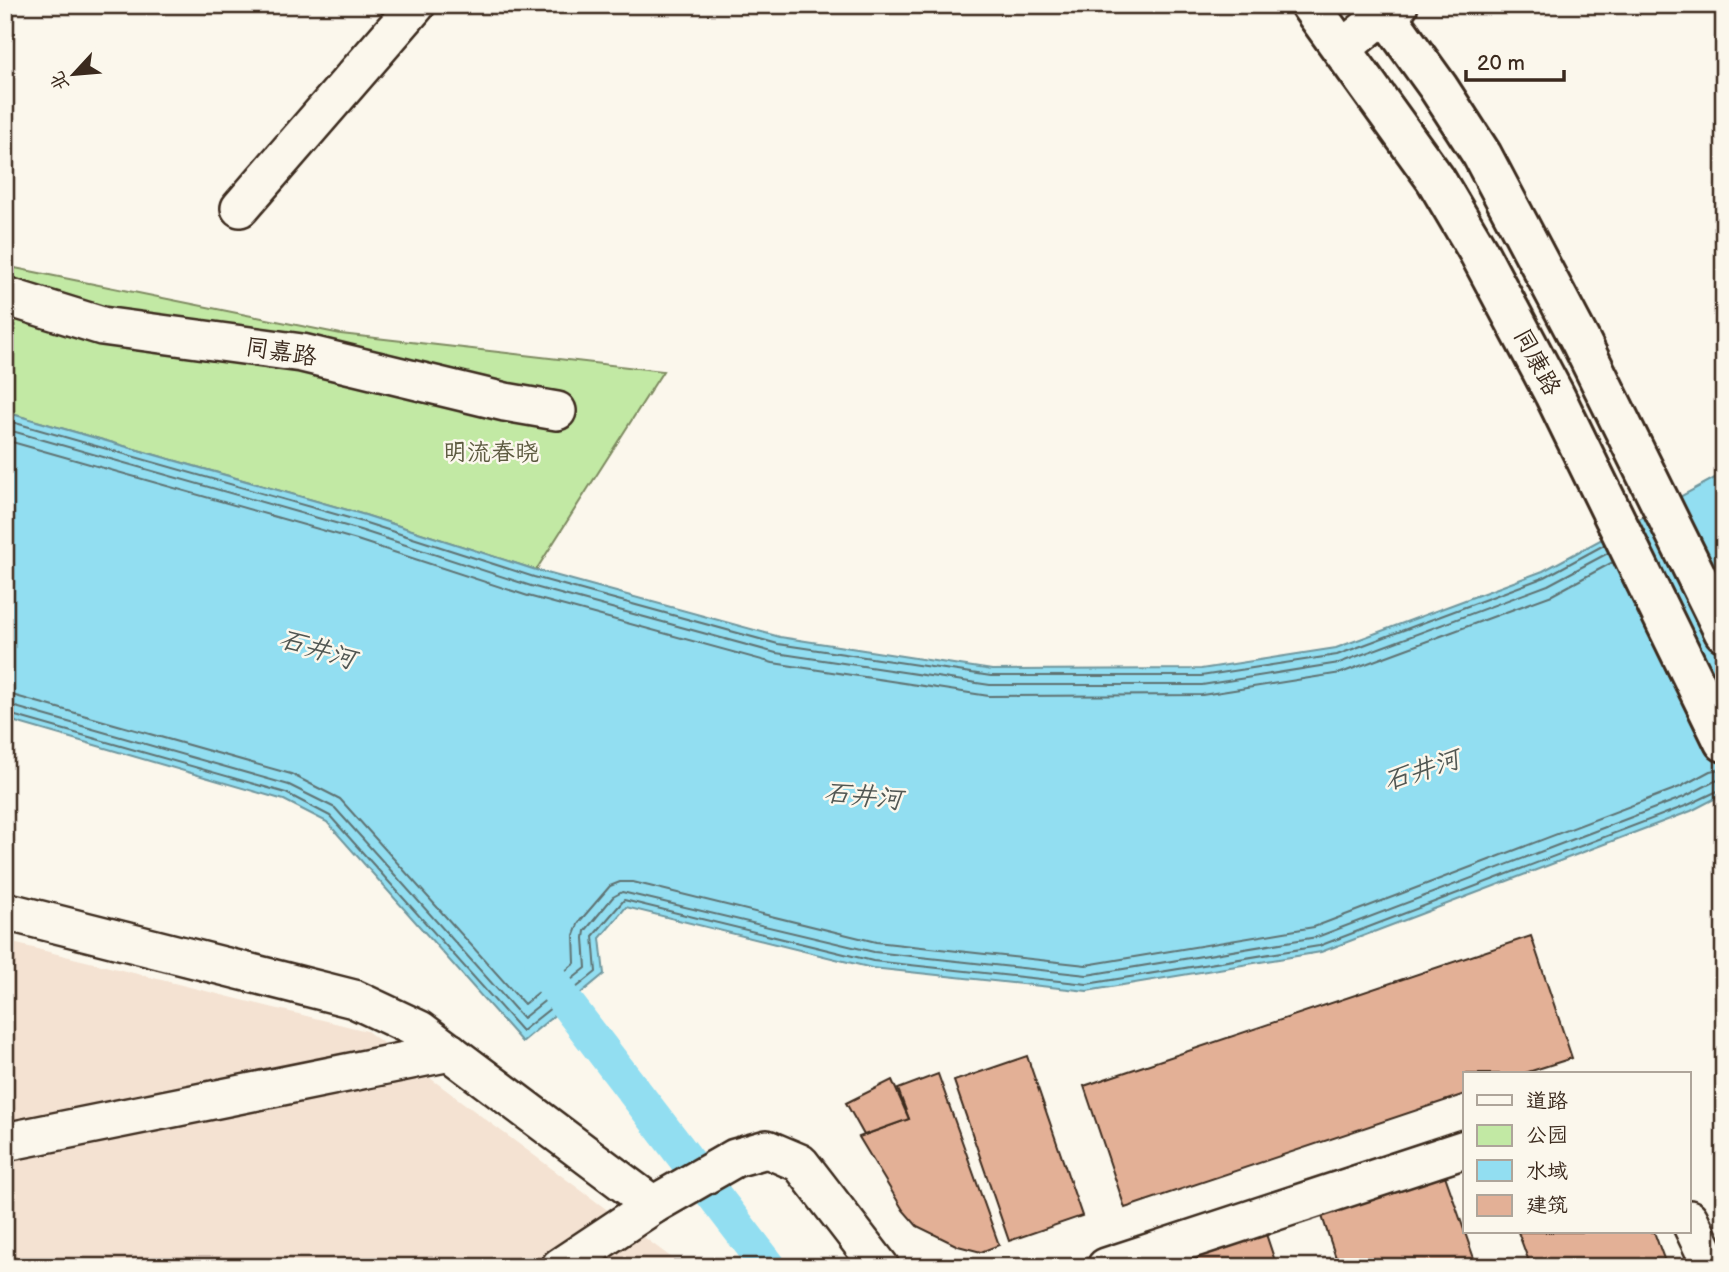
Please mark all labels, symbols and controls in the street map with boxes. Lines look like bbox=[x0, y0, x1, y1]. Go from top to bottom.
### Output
north arrow bbox=[38, 38, 108, 108]
scale bar bbox=[1466, 38, 1564, 82]
text: 20 m bbox=[1477, 51, 1525, 76]
text: 北 bbox=[46, 67, 75, 94]
street label: 同康路 bbox=[1507, 323, 1567, 401]
street label: 同嘉路 bbox=[243, 332, 319, 372]
park label: 明流春晓 bbox=[443, 438, 539, 467]
water label: 石井河 bbox=[275, 624, 363, 677]
water label: 石井河 bbox=[1380, 743, 1468, 798]
water label: 石井河 bbox=[823, 778, 907, 817]
legend bbox=[1463, 1072, 1690, 1234]
text: 道路 bbox=[1526, 1089, 1568, 1114]
text: 公园 bbox=[1526, 1123, 1568, 1148]
text: 水域 bbox=[1526, 1159, 1568, 1184]
text: 建筑 bbox=[1526, 1193, 1568, 1218]

